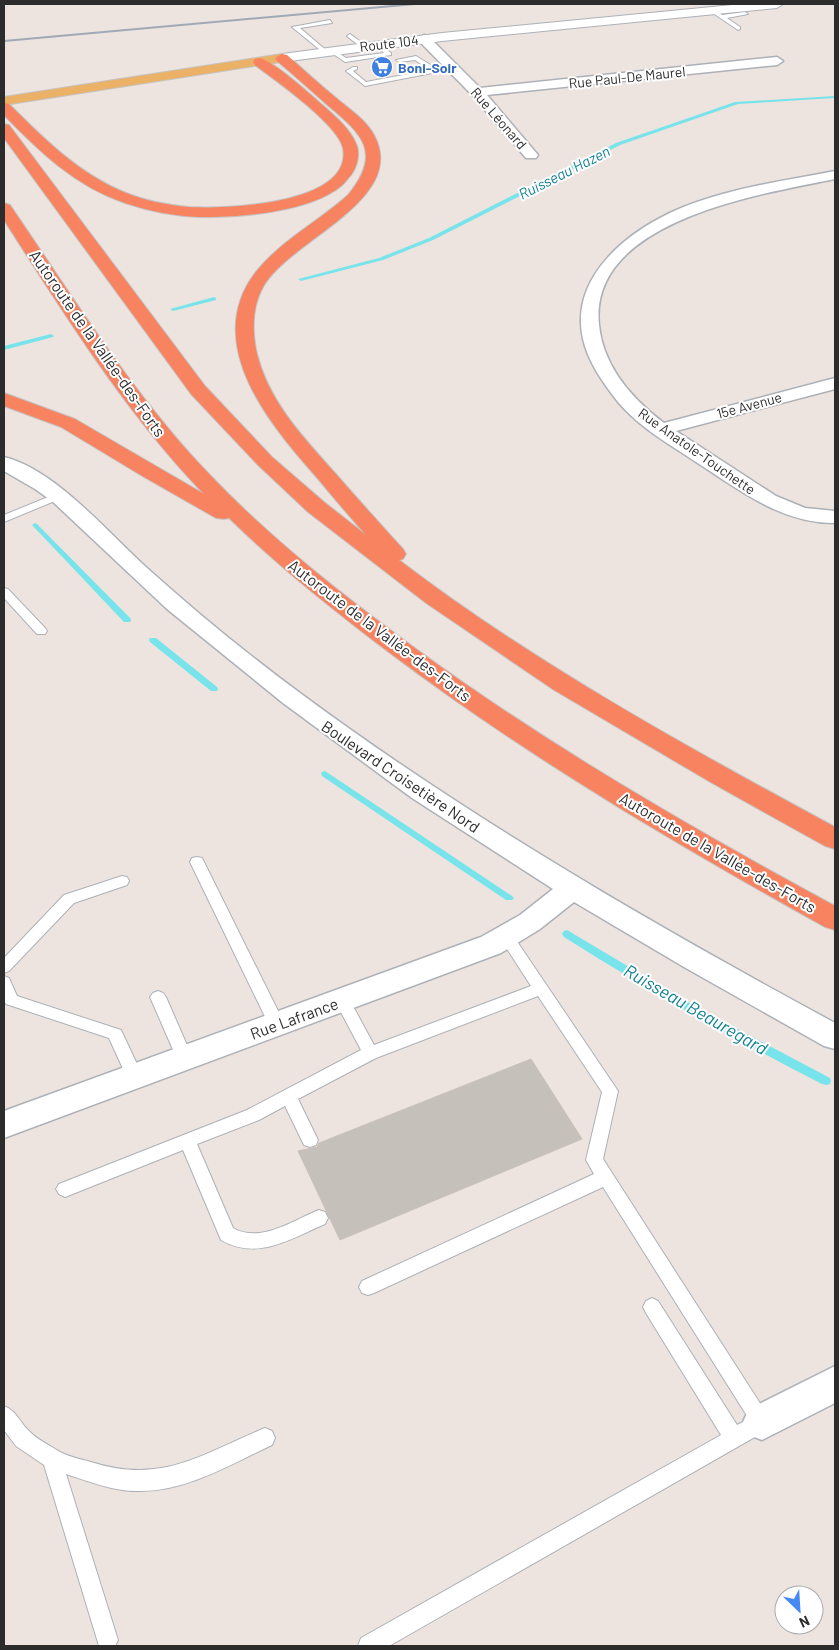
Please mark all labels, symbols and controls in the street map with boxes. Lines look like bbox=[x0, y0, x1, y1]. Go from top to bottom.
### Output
street label: Route 104 bbox=[359, 31, 419, 55]
supermarket icon: Boni-Soir bbox=[370, 55, 394, 79]
place label: Boni-Soir bbox=[398, 59, 457, 76]
street label: Rue Paul-De Maurel bbox=[568, 62, 686, 92]
street label: Rue Léonard bbox=[467, 83, 531, 153]
water label: Ruisseau Hazen bbox=[515, 141, 613, 203]
street label: Autoroute de la Vallée-des-Forts bbox=[26, 246, 170, 440]
street label: 15e Avenue bbox=[715, 388, 783, 422]
street label: Rue Anatole-Touchette bbox=[635, 404, 759, 498]
street label: Autoroute de la Vallée-des-Forts bbox=[285, 555, 475, 705]
street label: Boulevard Croisetière Nord bbox=[318, 716, 484, 836]
street label: Autoroute de la Vallée-des-Forts bbox=[616, 788, 820, 916]
water label: Ruisseau Beauregard bbox=[620, 959, 772, 1059]
street label: Rue Lafrance bbox=[247, 993, 341, 1043]
north arrow bbox=[774, 1585, 824, 1635]
text: N bbox=[797, 1613, 813, 1632]

